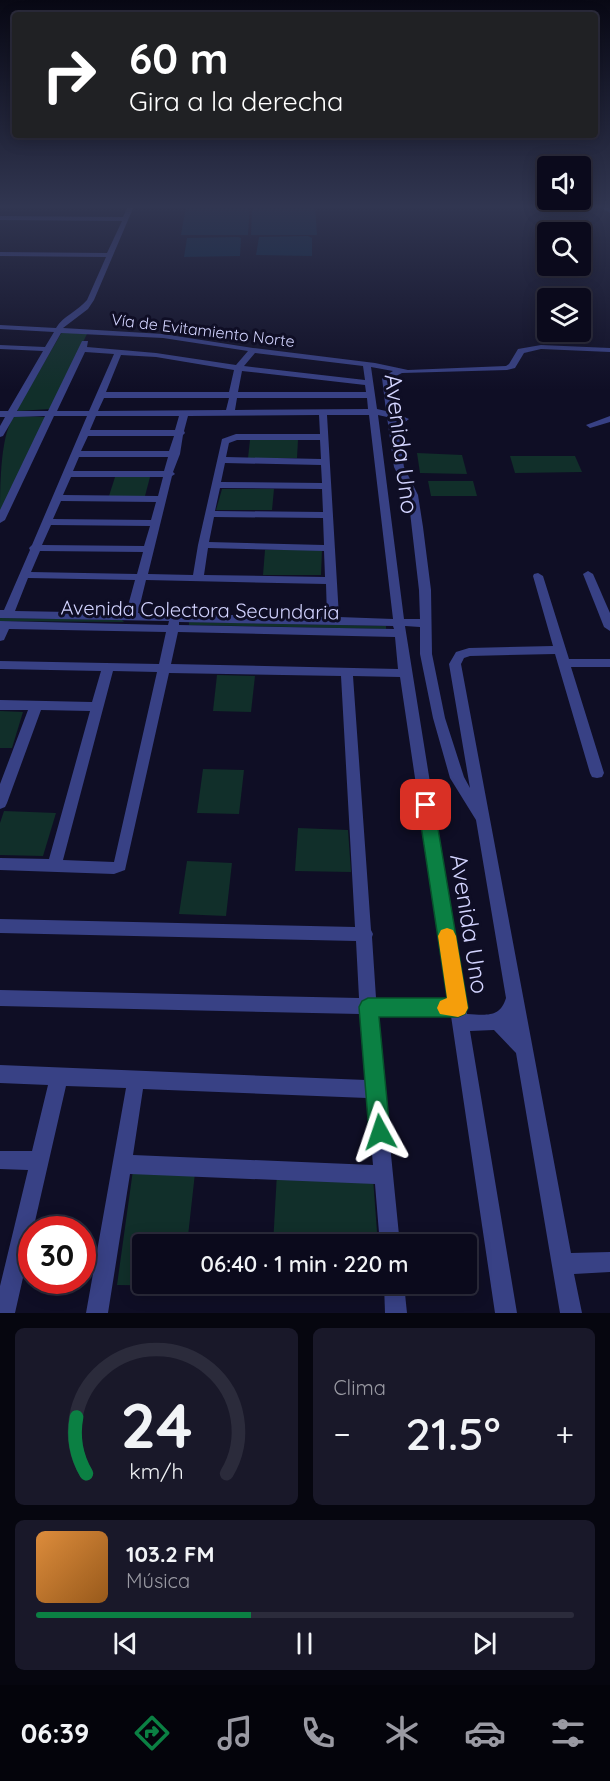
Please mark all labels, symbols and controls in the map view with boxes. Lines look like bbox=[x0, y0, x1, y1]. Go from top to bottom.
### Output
text: 60 m bbox=[129, 32, 229, 85]
icon: right bbox=[30, 36, 108, 114]
text: Gira a la derecha bbox=[129, 84, 343, 118]
map controls bbox=[537, 156, 591, 342]
button: sound bbox=[537, 156, 591, 210]
button: search bbox=[537, 222, 591, 276]
button: layers bbox=[537, 288, 591, 342]
street label: Vía de Evitamiento Norte bbox=[110, 309, 296, 351]
street label: Avenida Uno bbox=[379, 372, 425, 516]
street label: Avenida Colectora Secundaria bbox=[60, 595, 340, 624]
pin bbox=[400, 779, 451, 830]
icon: arrive bbox=[409, 788, 442, 821]
street label: Avenida Uno bbox=[444, 852, 496, 996]
position arrow bbox=[348, 1100, 412, 1164]
speed limit sign: 30 bbox=[18, 1216, 96, 1294]
text: 06:40 · 1 min · 220 m bbox=[201, 1250, 408, 1278]
text: Clima bbox=[334, 1375, 386, 1400]
text: 24 bbox=[120, 1386, 192, 1464]
text: 21.5° bbox=[406, 1405, 501, 1461]
text: − bbox=[334, 1413, 351, 1454]
text: + bbox=[555, 1413, 574, 1454]
text: km/h bbox=[129, 1458, 183, 1484]
text: 103.2 FM bbox=[126, 1540, 214, 1568]
text: Música bbox=[126, 1568, 190, 1593]
icon: previous bbox=[109, 1627, 142, 1660]
icon: pause bbox=[288, 1627, 321, 1660]
icon: next bbox=[468, 1627, 501, 1660]
icon: directions bbox=[131, 1712, 173, 1754]
icon: music bbox=[214, 1712, 256, 1754]
icon: phone bbox=[297, 1712, 339, 1754]
icon: climate bbox=[381, 1712, 423, 1754]
icon: car bbox=[464, 1712, 506, 1754]
icon: filters bbox=[547, 1712, 589, 1754]
text: 06:39 bbox=[21, 1716, 89, 1750]

